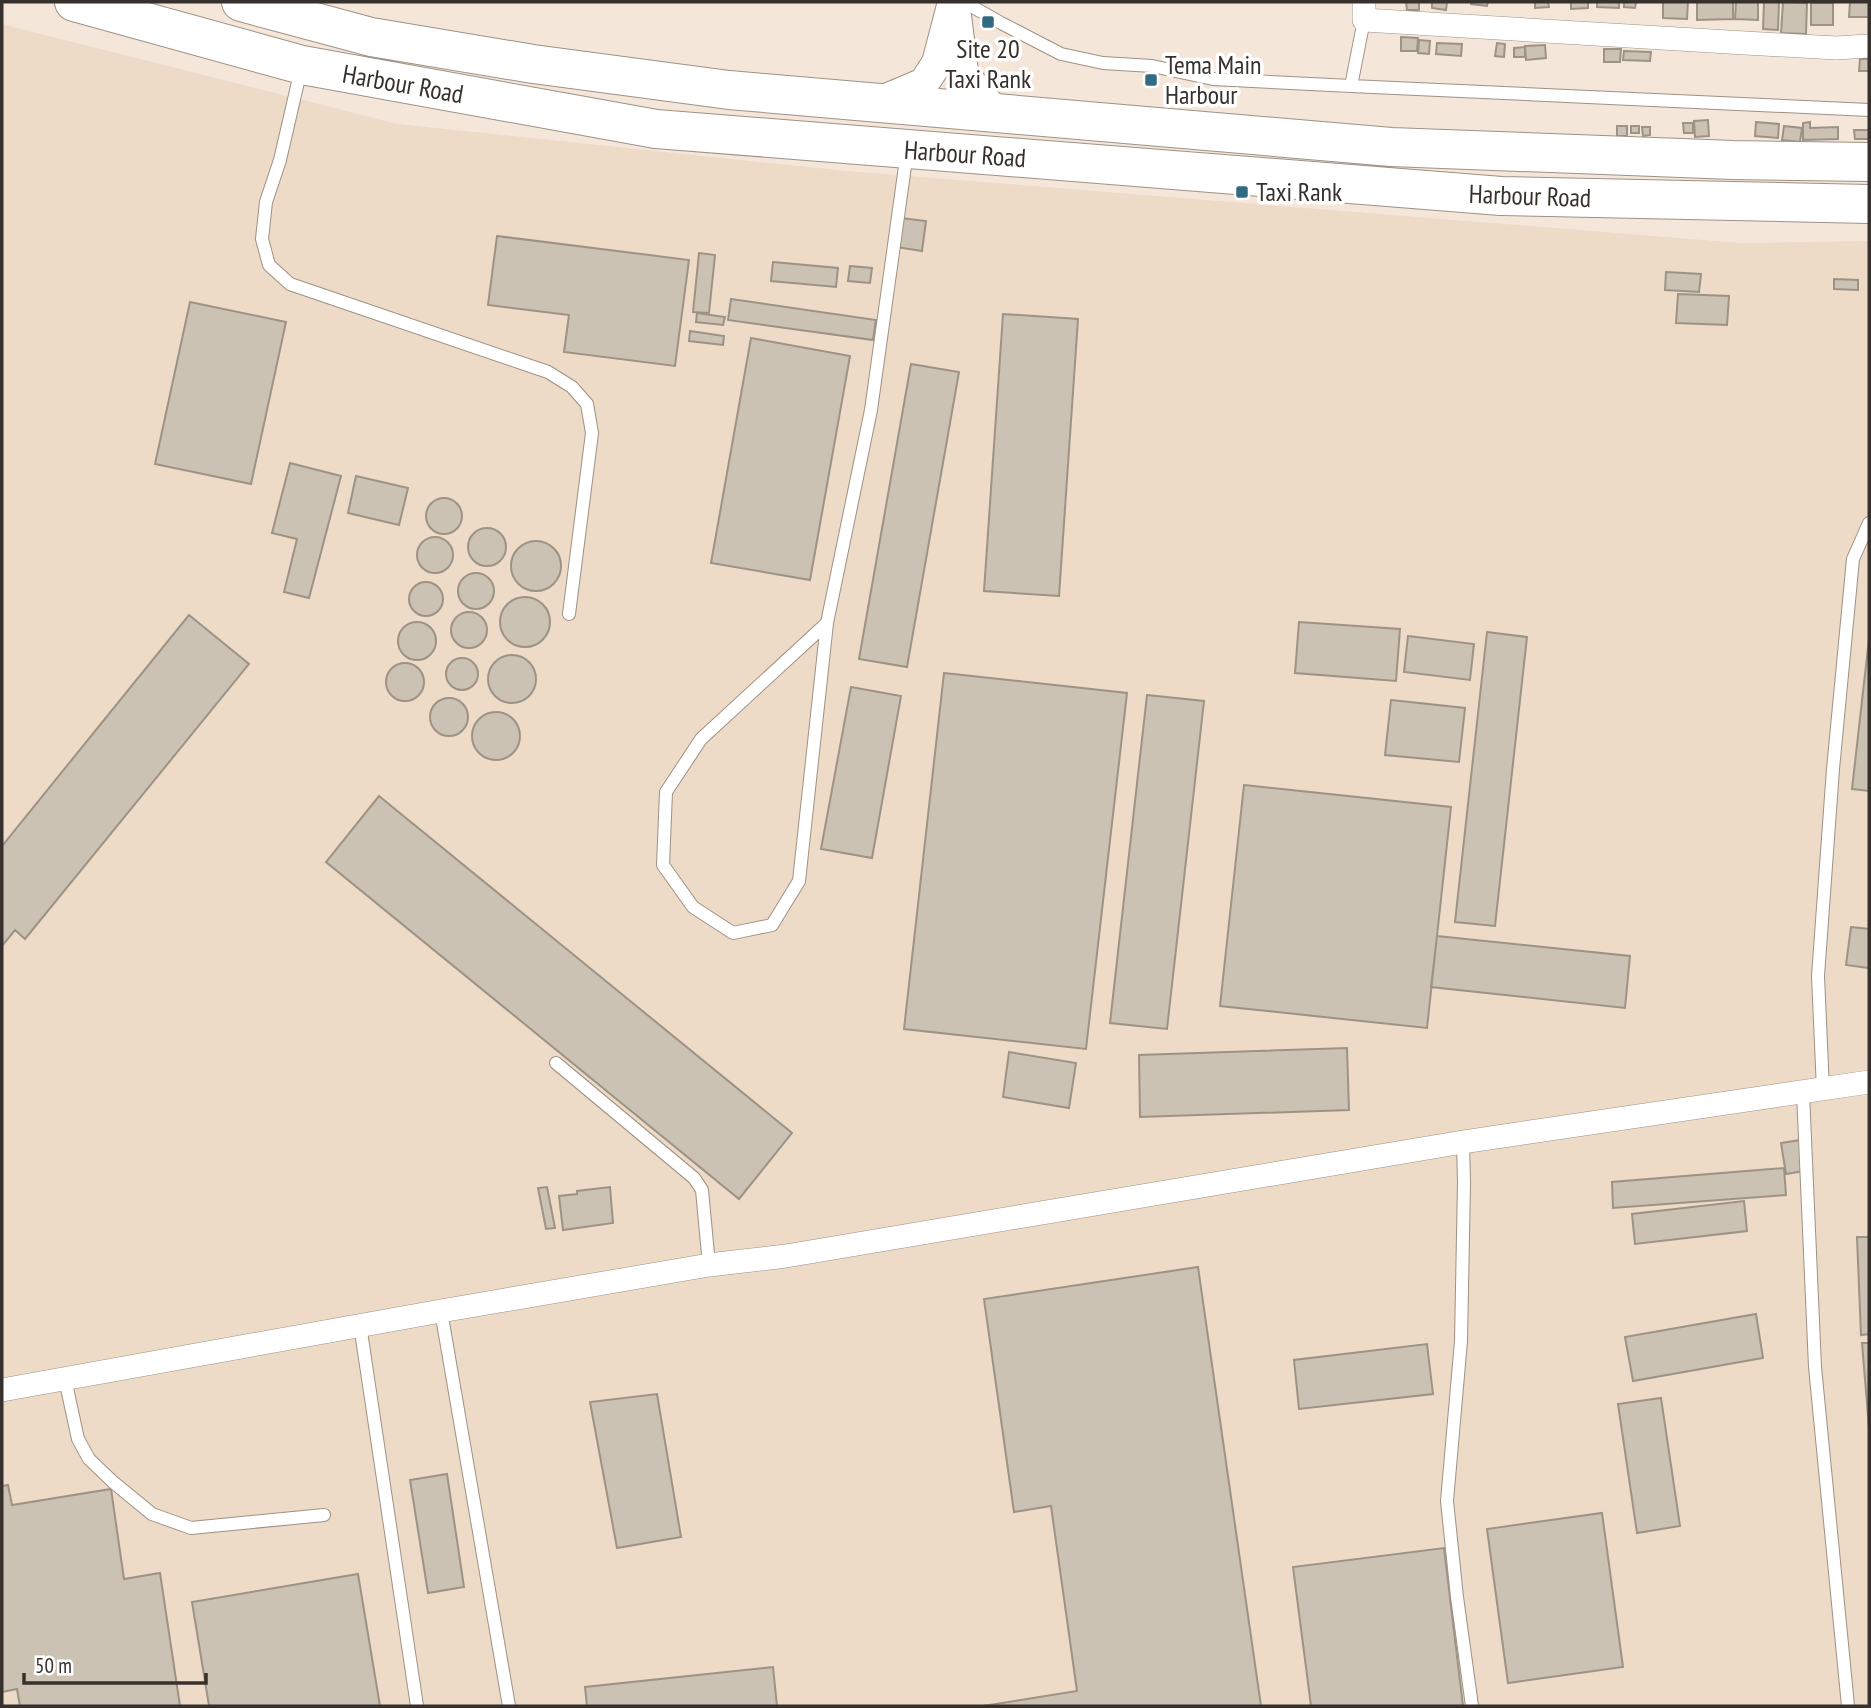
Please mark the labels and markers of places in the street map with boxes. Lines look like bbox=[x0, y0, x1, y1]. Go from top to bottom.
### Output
marker: Site 20 Taxi Rank bbox=[980, 14, 996, 30]
place label: Site 20 Taxi Rank bbox=[945, 32, 1031, 95]
place label: Tema Main Harbour bbox=[1165, 48, 1262, 111]
marker: Tema Main Harbour bbox=[1143, 72, 1159, 88]
place label: Taxi Rank bbox=[1256, 175, 1342, 208]
marker: Taxi Rank bbox=[1234, 184, 1250, 200]

